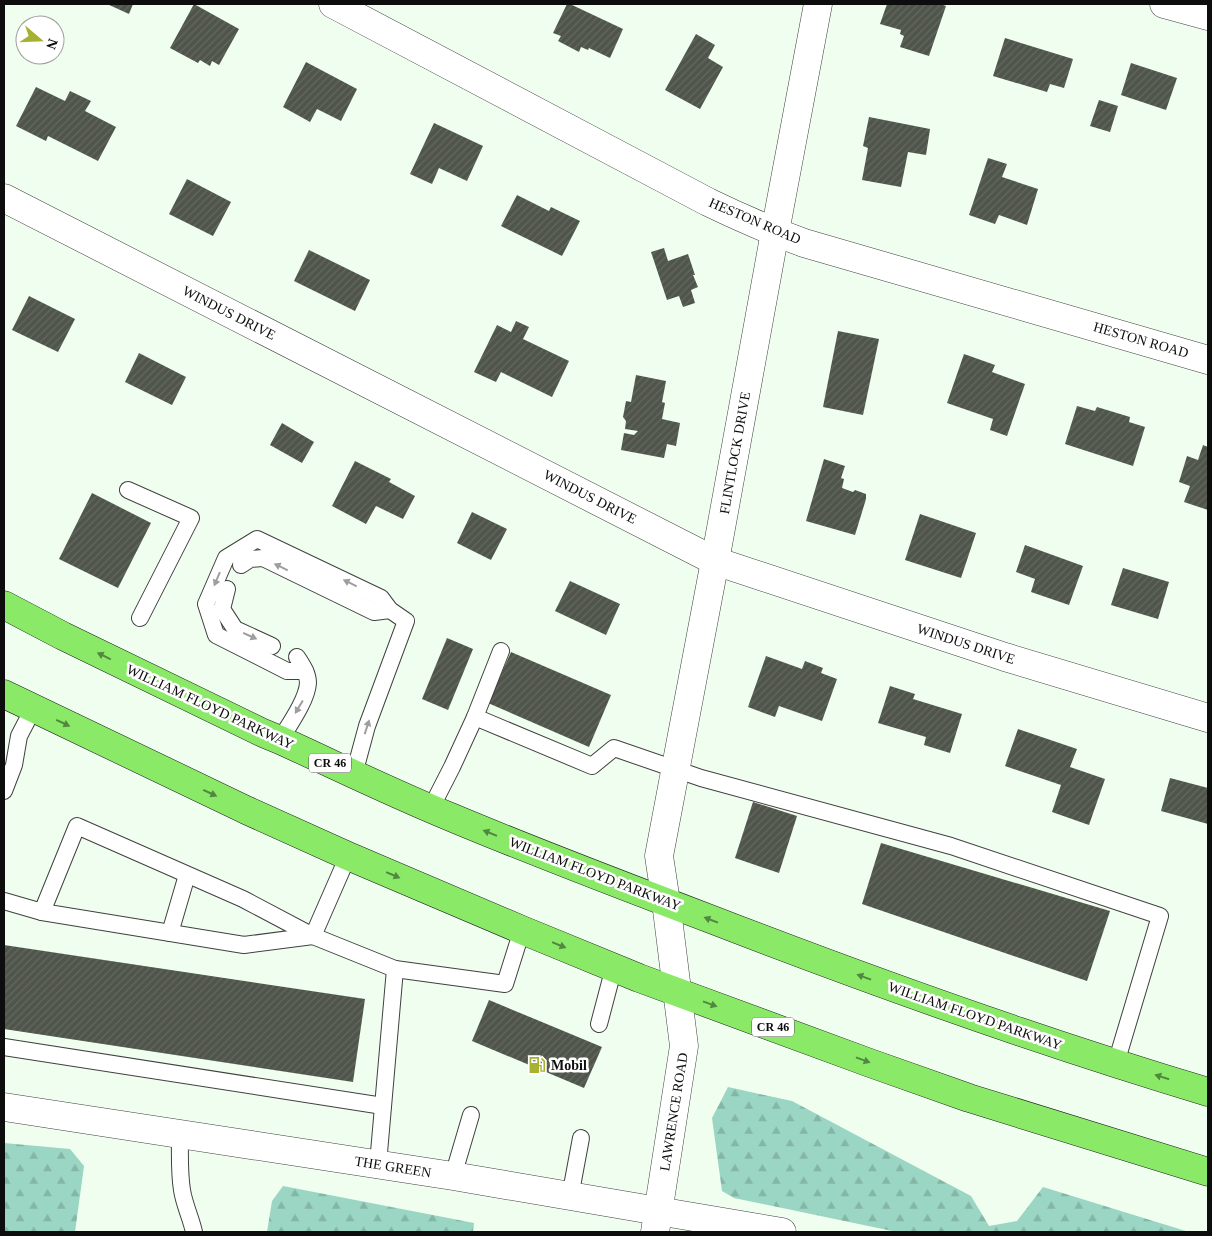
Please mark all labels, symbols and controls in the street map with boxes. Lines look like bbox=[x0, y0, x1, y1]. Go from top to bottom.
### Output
north arrow bbox=[15, 15, 65, 65]
text: N bbox=[43, 37, 61, 51]
street label: HESTON ROAD bbox=[707, 195, 803, 247]
street label: WINDUS DRIVE bbox=[180, 283, 278, 343]
street label: HESTON ROAD bbox=[1092, 319, 1190, 361]
street label: FLINTLOCK DRIVE bbox=[717, 391, 753, 515]
street label: WINDUS DRIVE bbox=[541, 467, 639, 527]
one-way arrow bbox=[274, 563, 288, 571]
one-way arrow bbox=[212, 572, 220, 586]
one-way arrow bbox=[343, 579, 357, 587]
street label: WINDUS DRIVE bbox=[915, 621, 1017, 667]
one-way arrow bbox=[243, 632, 257, 640]
one-way arrow bbox=[97, 652, 111, 660]
street label: WILLIAM FLOYD PARKWAY bbox=[124, 662, 296, 752]
one-way arrow bbox=[295, 700, 304, 713]
one-way arrow bbox=[364, 719, 372, 734]
one-way arrow bbox=[56, 720, 70, 728]
road number: CR 46 bbox=[309, 754, 351, 772]
one-way arrow bbox=[203, 789, 217, 797]
one-way arrow bbox=[482, 829, 497, 837]
street label: WILLIAM FLOYD PARKWAY bbox=[507, 834, 683, 914]
one-way arrow bbox=[386, 871, 400, 879]
one-way arrow bbox=[704, 916, 719, 923]
one-way arrow bbox=[552, 941, 567, 949]
one-way arrow bbox=[856, 973, 871, 980]
street label: WILLIAM FLOYD PARKWAY bbox=[886, 979, 1064, 1053]
one-way arrow bbox=[703, 1000, 718, 1008]
road number: CR 46 bbox=[752, 1018, 794, 1036]
street label: LAWRENCE ROAD bbox=[657, 1052, 691, 1172]
fuel station icon: Mobil bbox=[527, 1055, 547, 1075]
one-way arrow bbox=[856, 1056, 871, 1064]
place label: Mobil bbox=[551, 1058, 587, 1073]
one-way arrow bbox=[1154, 1073, 1169, 1081]
street label: THE GREEN bbox=[354, 1154, 432, 1180]

